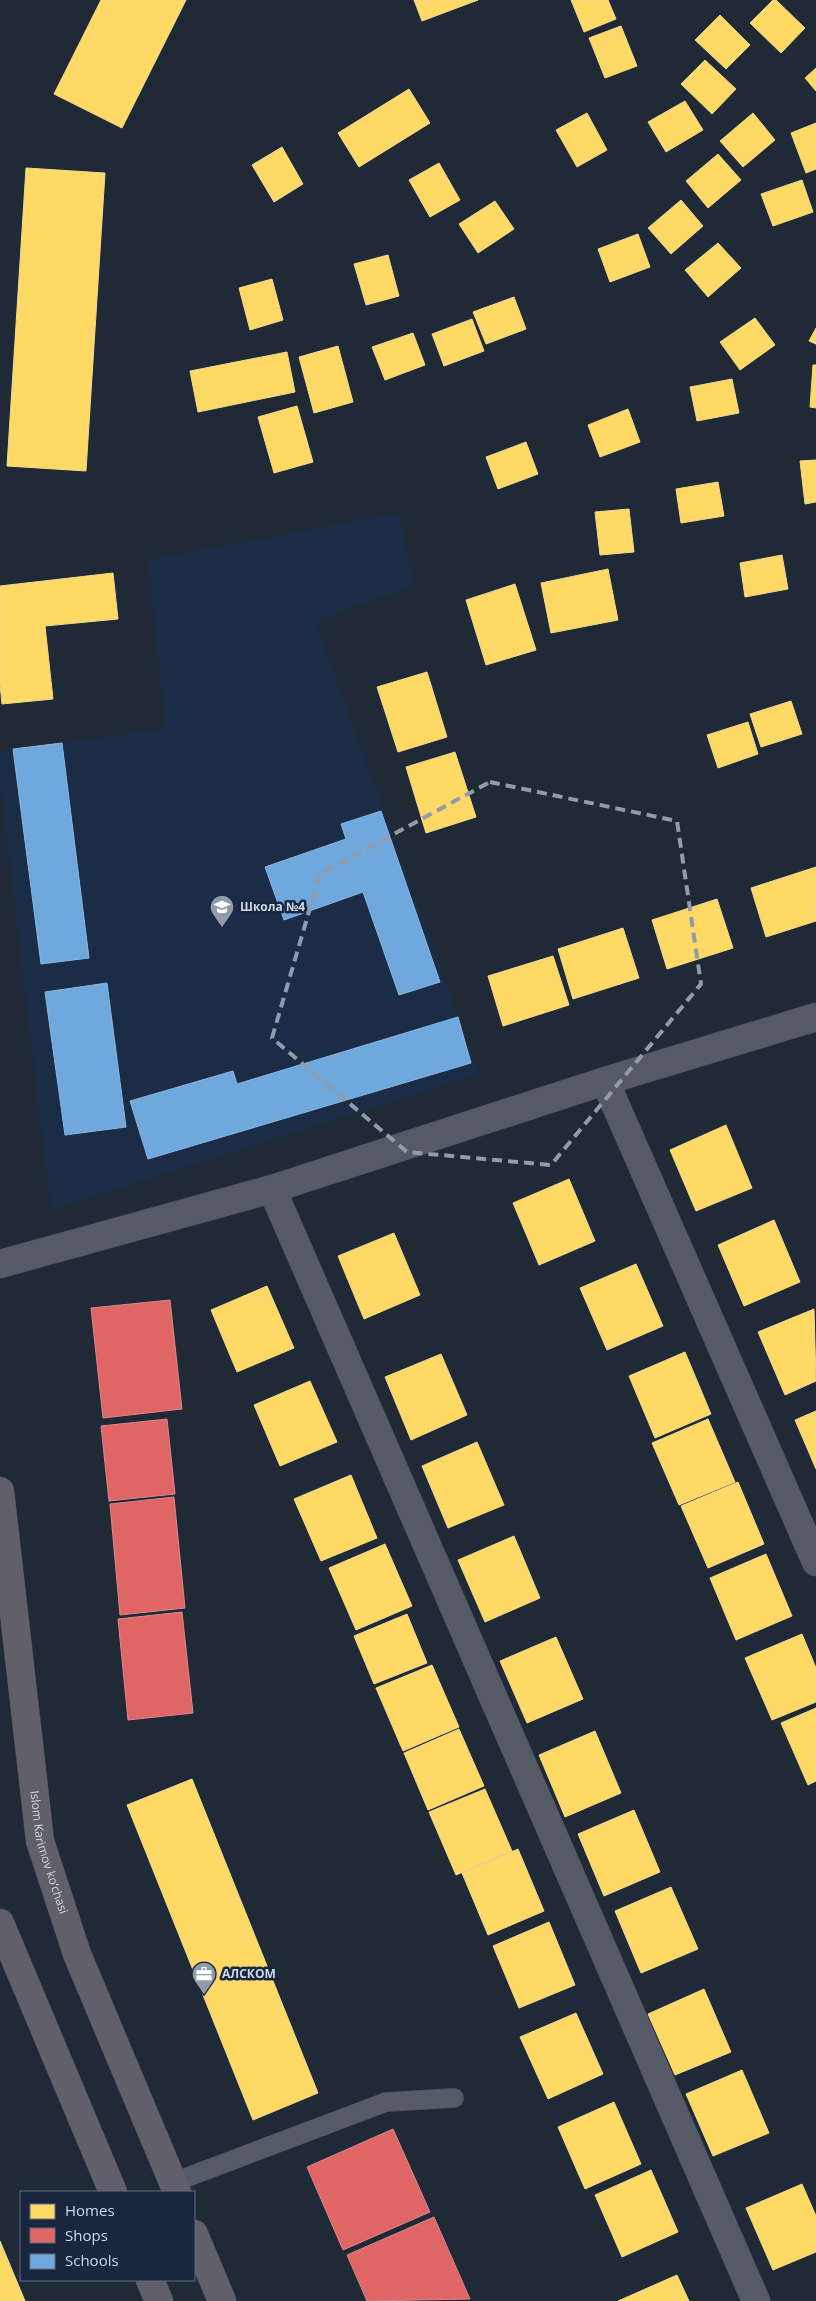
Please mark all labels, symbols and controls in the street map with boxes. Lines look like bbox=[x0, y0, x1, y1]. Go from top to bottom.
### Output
school or university icon: Школа №4 bbox=[209, 894, 235, 928]
place label: Школа №4 bbox=[240, 898, 305, 915]
street label: Islom Karimov ko‘chasi bbox=[26, 1789, 72, 1916]
office icon: АЛСКОМ bbox=[191, 1961, 217, 1995]
place label: АЛСКОМ bbox=[222, 1965, 276, 1982]
legend bbox=[20, 2191, 195, 2281]
text: Homes bbox=[65, 2200, 115, 2220]
text: Shops bbox=[65, 2225, 108, 2245]
text: Schools bbox=[65, 2250, 119, 2270]

